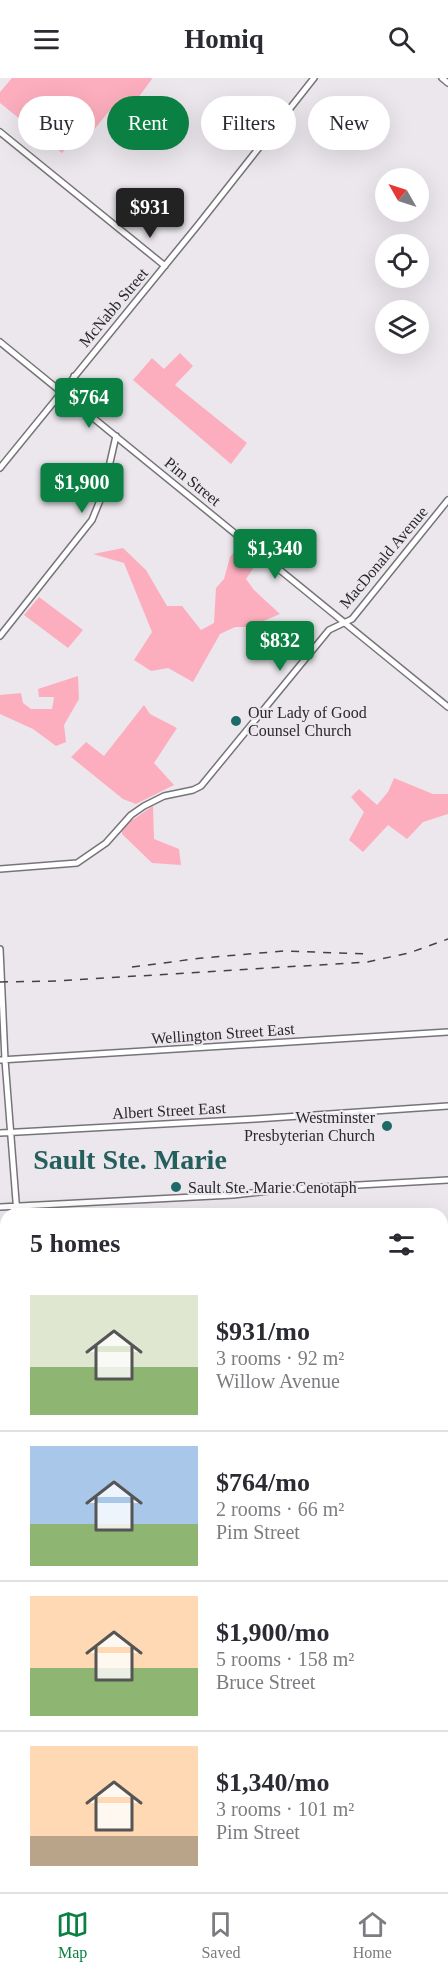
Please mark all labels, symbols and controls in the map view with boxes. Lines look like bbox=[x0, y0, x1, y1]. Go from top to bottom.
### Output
icon: menu bbox=[30, 23, 63, 56]
icon: search bbox=[385, 23, 418, 56]
text: Homiq bbox=[184, 24, 264, 54]
chip: Buy bbox=[18, 96, 95, 150]
chip: Rent bbox=[107, 96, 189, 150]
chip: Filters bbox=[201, 96, 296, 150]
chip: New bbox=[308, 96, 390, 150]
north arrow bbox=[375, 168, 429, 222]
map controls bbox=[375, 168, 429, 354]
pin: $931 bbox=[114, 188, 186, 239]
text: $931 bbox=[130, 196, 170, 218]
button: locate bbox=[375, 234, 429, 288]
street label: McNabb Street bbox=[76, 264, 152, 350]
button: layers bbox=[375, 300, 429, 354]
pin: $764 bbox=[53, 378, 125, 429]
text: $764 bbox=[69, 386, 109, 408]
street label: Pim Street bbox=[161, 454, 225, 509]
pin: $1,900 bbox=[33, 463, 131, 514]
text: $1,900 bbox=[55, 471, 110, 493]
street label: MacDonald Avenue bbox=[336, 503, 431, 612]
pin: $1,340 bbox=[226, 529, 324, 580]
text: $1,340 bbox=[248, 537, 303, 559]
pin: $832 bbox=[244, 621, 316, 672]
text: $832 bbox=[260, 629, 300, 651]
place label: Our Lady of Good Counsel Church bbox=[248, 704, 367, 739]
marker: Our Lady of Good Counsel Church bbox=[229, 714, 243, 728]
street label: Wellington Street East bbox=[151, 1020, 296, 1048]
street label: Albert Street East bbox=[112, 1099, 227, 1122]
place label: Westminster Presbyterian Church bbox=[244, 1109, 376, 1145]
marker: Westminster Presbyterian Church bbox=[380, 1119, 394, 1133]
district label: Sault Ste. Marie bbox=[33, 1144, 227, 1175]
place label: Sault Ste. Marie Cenotaph bbox=[188, 1179, 357, 1197]
marker: Sault Ste. Marie Cenotaph bbox=[169, 1180, 183, 1194]
icon: filters bbox=[385, 1228, 418, 1261]
text: 5 homes bbox=[30, 1229, 120, 1258]
text: $931/mo bbox=[216, 1317, 310, 1346]
icon: home bbox=[78, 1319, 150, 1391]
text: 3 rooms · 92 m² bbox=[216, 1347, 344, 1369]
text: Willow Avenue bbox=[216, 1370, 340, 1392]
text: $764/mo bbox=[216, 1468, 310, 1497]
icon: home bbox=[78, 1470, 150, 1542]
text: 2 rooms · 66 m² bbox=[216, 1498, 344, 1520]
text: Pim Street bbox=[216, 1521, 300, 1543]
text: $1,900/mo bbox=[216, 1618, 329, 1647]
icon: home bbox=[78, 1620, 150, 1692]
text: 5 rooms · 158 m² bbox=[216, 1648, 354, 1670]
text: Bruce Street bbox=[216, 1671, 315, 1693]
text: $1,340/mo bbox=[216, 1768, 329, 1797]
icon: home bbox=[78, 1770, 150, 1842]
text: 3 rooms · 101 m² bbox=[216, 1798, 354, 1820]
text: Pim Street bbox=[216, 1821, 300, 1843]
tab: Map bbox=[56, 1908, 89, 1962]
tab: Saved bbox=[201, 1908, 240, 1962]
tab: Home bbox=[353, 1908, 392, 1962]

